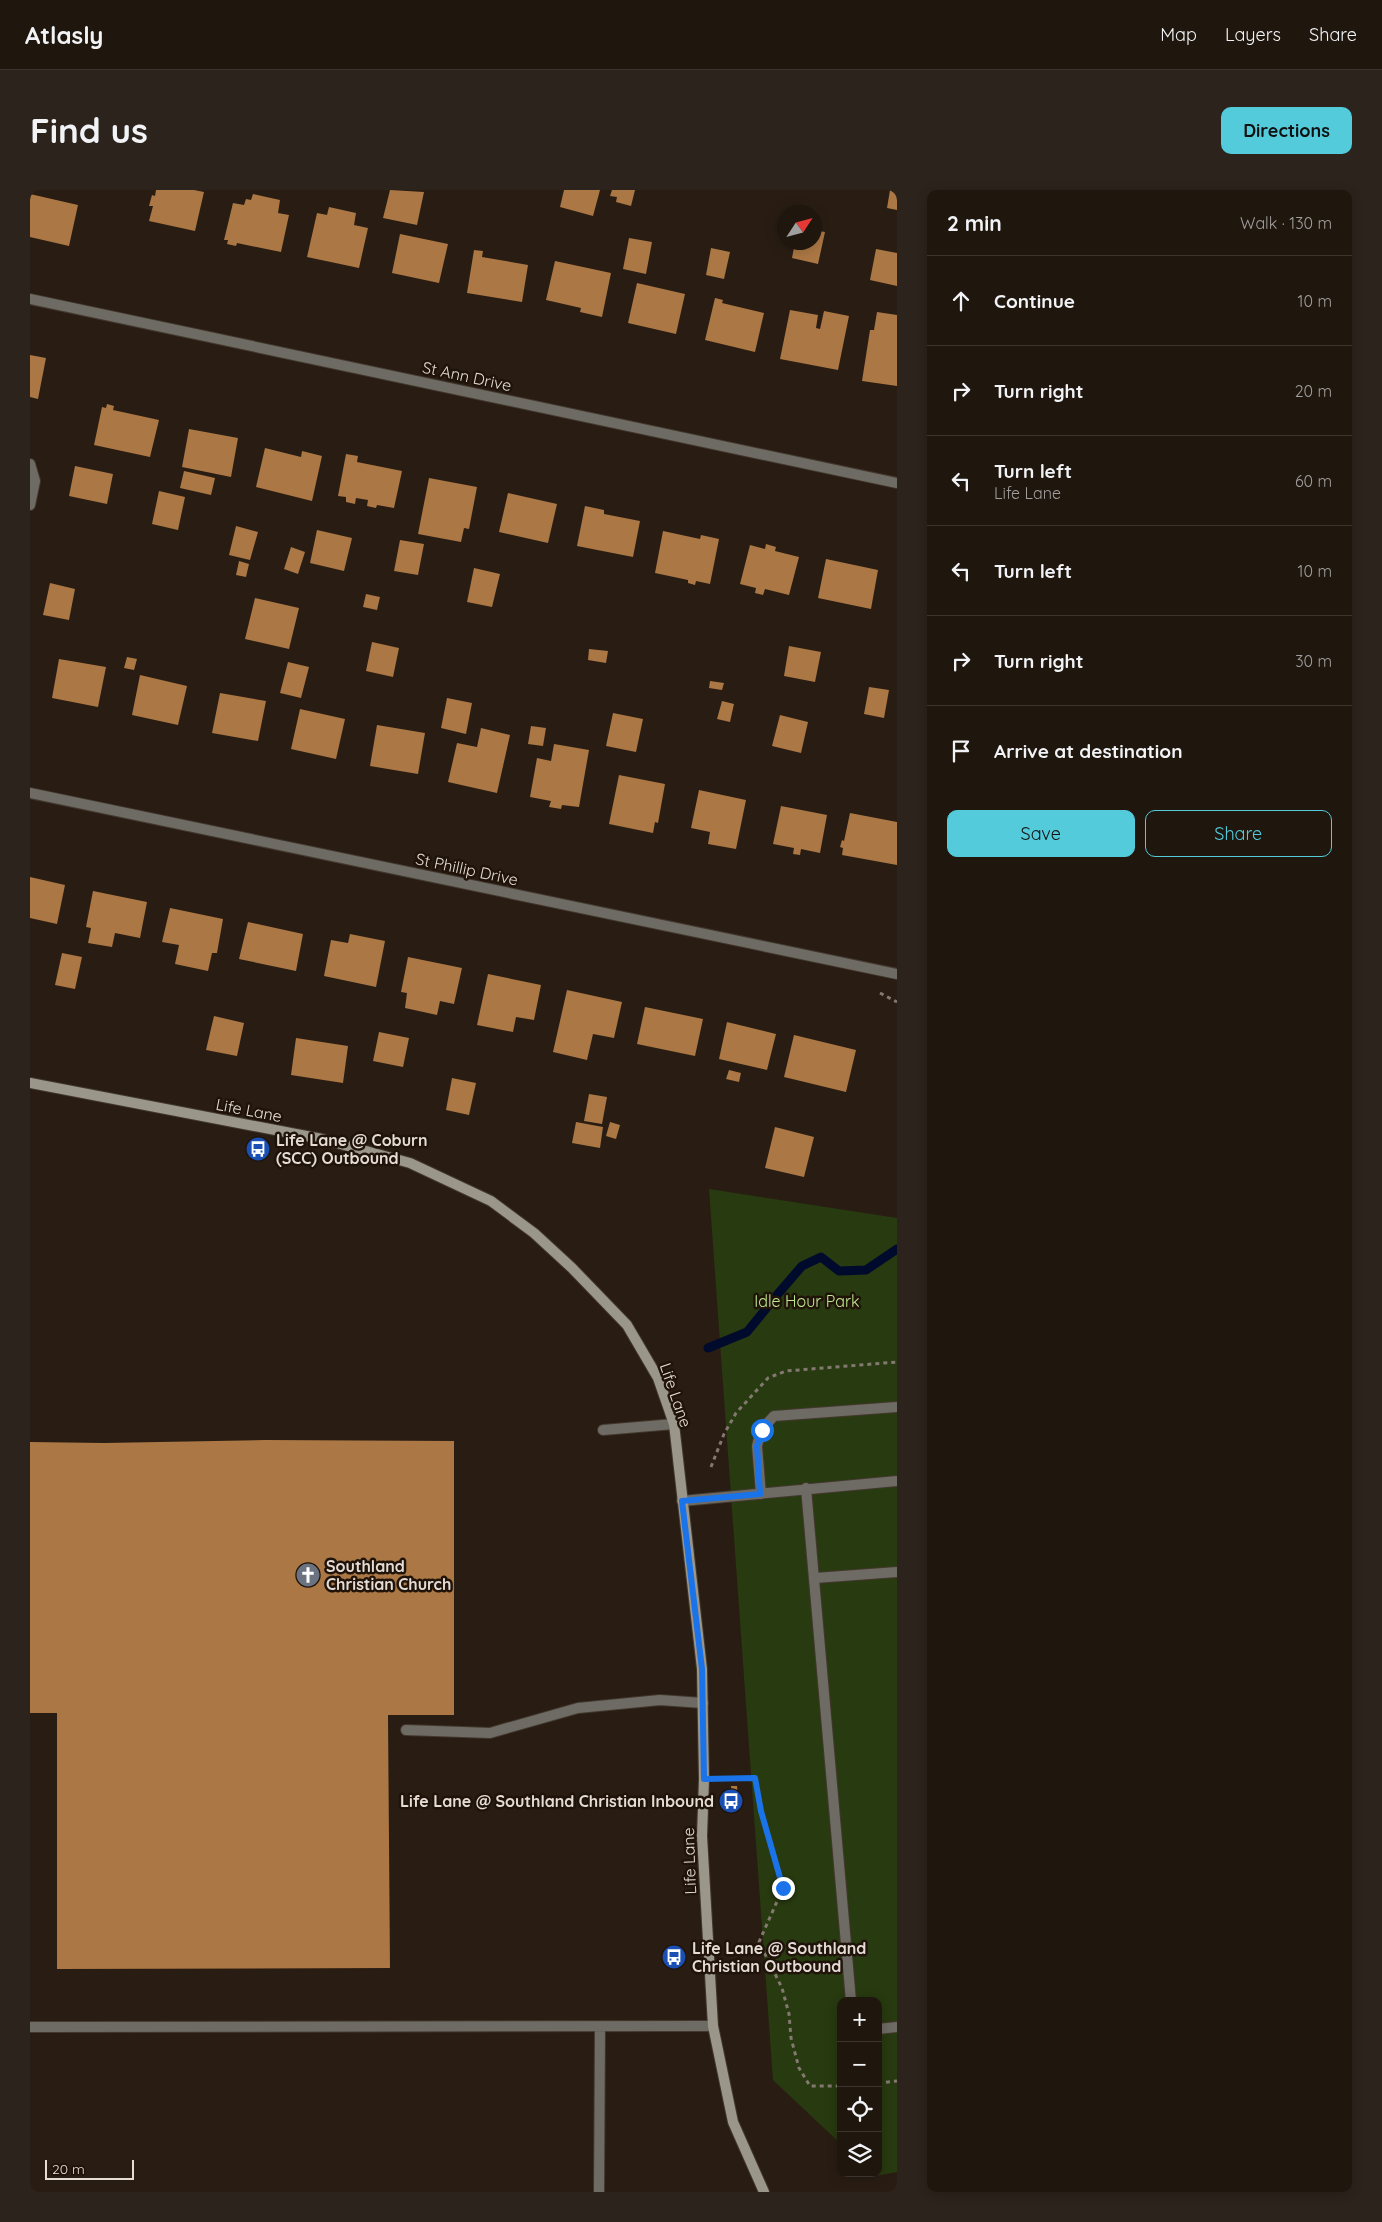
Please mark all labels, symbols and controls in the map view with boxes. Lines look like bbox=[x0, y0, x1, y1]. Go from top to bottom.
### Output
text: Atlasly bbox=[25, 20, 103, 50]
text: Map bbox=[1160, 23, 1197, 46]
text: Layers bbox=[1225, 23, 1281, 46]
text: Share bbox=[1309, 23, 1357, 46]
button: Directions bbox=[1221, 107, 1352, 154]
text: Find us bbox=[30, 108, 148, 152]
north arrow bbox=[777, 205, 822, 250]
text: 2 min bbox=[947, 210, 1002, 236]
text: Walk · 130 m bbox=[1240, 213, 1332, 233]
icon: ahead bbox=[947, 287, 975, 315]
text: Continue bbox=[994, 289, 1075, 313]
text: 10 m bbox=[1298, 291, 1332, 311]
street label: St Ann Drive bbox=[421, 357, 513, 395]
icon: right bbox=[947, 377, 975, 405]
text: Turn right bbox=[994, 379, 1083, 403]
text: 20 m bbox=[1295, 381, 1332, 401]
text: Turn left bbox=[994, 459, 1072, 483]
icon: left bbox=[947, 467, 975, 495]
text: 60 m bbox=[1295, 471, 1332, 491]
text: Life Lane bbox=[994, 483, 1061, 503]
icon: left bbox=[947, 557, 975, 585]
text: Turn left bbox=[994, 559, 1072, 583]
text: 10 m bbox=[1298, 561, 1332, 581]
icon: right bbox=[947, 647, 975, 675]
text: Turn right bbox=[994, 649, 1083, 673]
text: 30 m bbox=[1295, 651, 1332, 671]
icon: arrive bbox=[947, 737, 975, 765]
text: Arrive at destination bbox=[994, 739, 1183, 763]
button: Save bbox=[947, 810, 1135, 857]
button: Share bbox=[1145, 810, 1332, 857]
street label: St Phillip Drive bbox=[414, 848, 520, 890]
street label: Life Lane bbox=[214, 1094, 284, 1126]
place label: Life Lane @ Coburn (SCC) Outbound bbox=[276, 1130, 428, 1168]
bus stop icon: Life Lane @ Coburn (SCC) Outbound bbox=[245, 1136, 271, 1162]
park label: Idle Hour Park bbox=[754, 1291, 860, 1311]
street label: Life Lane bbox=[656, 1360, 696, 1430]
route start bbox=[751, 1419, 774, 1442]
place label: Southland Christian Church bbox=[326, 1556, 451, 1594]
church icon: Southland Christian Church bbox=[295, 1562, 321, 1588]
bus stop icon: Life Lane @ Southland Christian Inbound bbox=[718, 1788, 744, 1814]
place label: Life Lane @ Southland Christian Inbound bbox=[400, 1791, 714, 1811]
street label: Life Lane bbox=[678, 1827, 700, 1895]
route end bbox=[772, 1877, 795, 1900]
place label: Life Lane @ Southland Christian Outbound bbox=[692, 1938, 866, 1976]
bus stop icon: Life Lane @ Southland Christian Outbound bbox=[661, 1944, 687, 1970]
map controls bbox=[837, 1997, 882, 2177]
button: + bbox=[837, 1997, 882, 2042]
button: − bbox=[837, 2042, 882, 2087]
button: locate bbox=[837, 2087, 882, 2132]
button: layers bbox=[837, 2132, 882, 2177]
scale bar bbox=[45, 2157, 134, 2180]
text: 20 m bbox=[52, 2160, 85, 2178]

